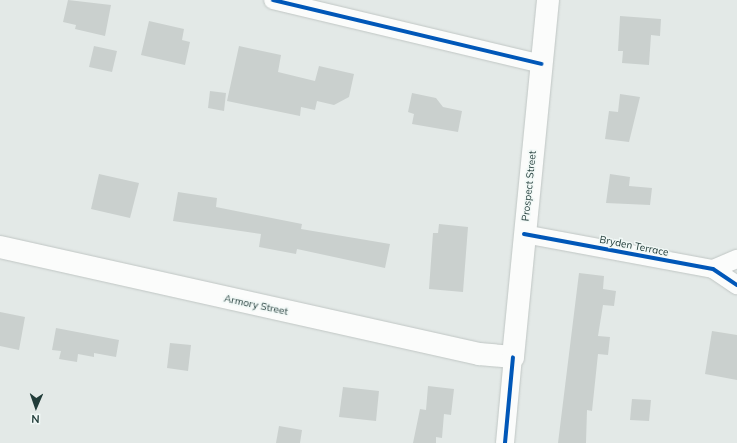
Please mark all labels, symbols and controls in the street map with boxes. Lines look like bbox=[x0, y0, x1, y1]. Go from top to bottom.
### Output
street label: Prospect Street bbox=[519, 150, 539, 222]
street label: Bryden Terrace bbox=[598, 233, 670, 259]
street label: Armory Street bbox=[223, 292, 289, 318]
north arrow bbox=[16, 387, 56, 427]
text: N bbox=[31, 412, 40, 426]

